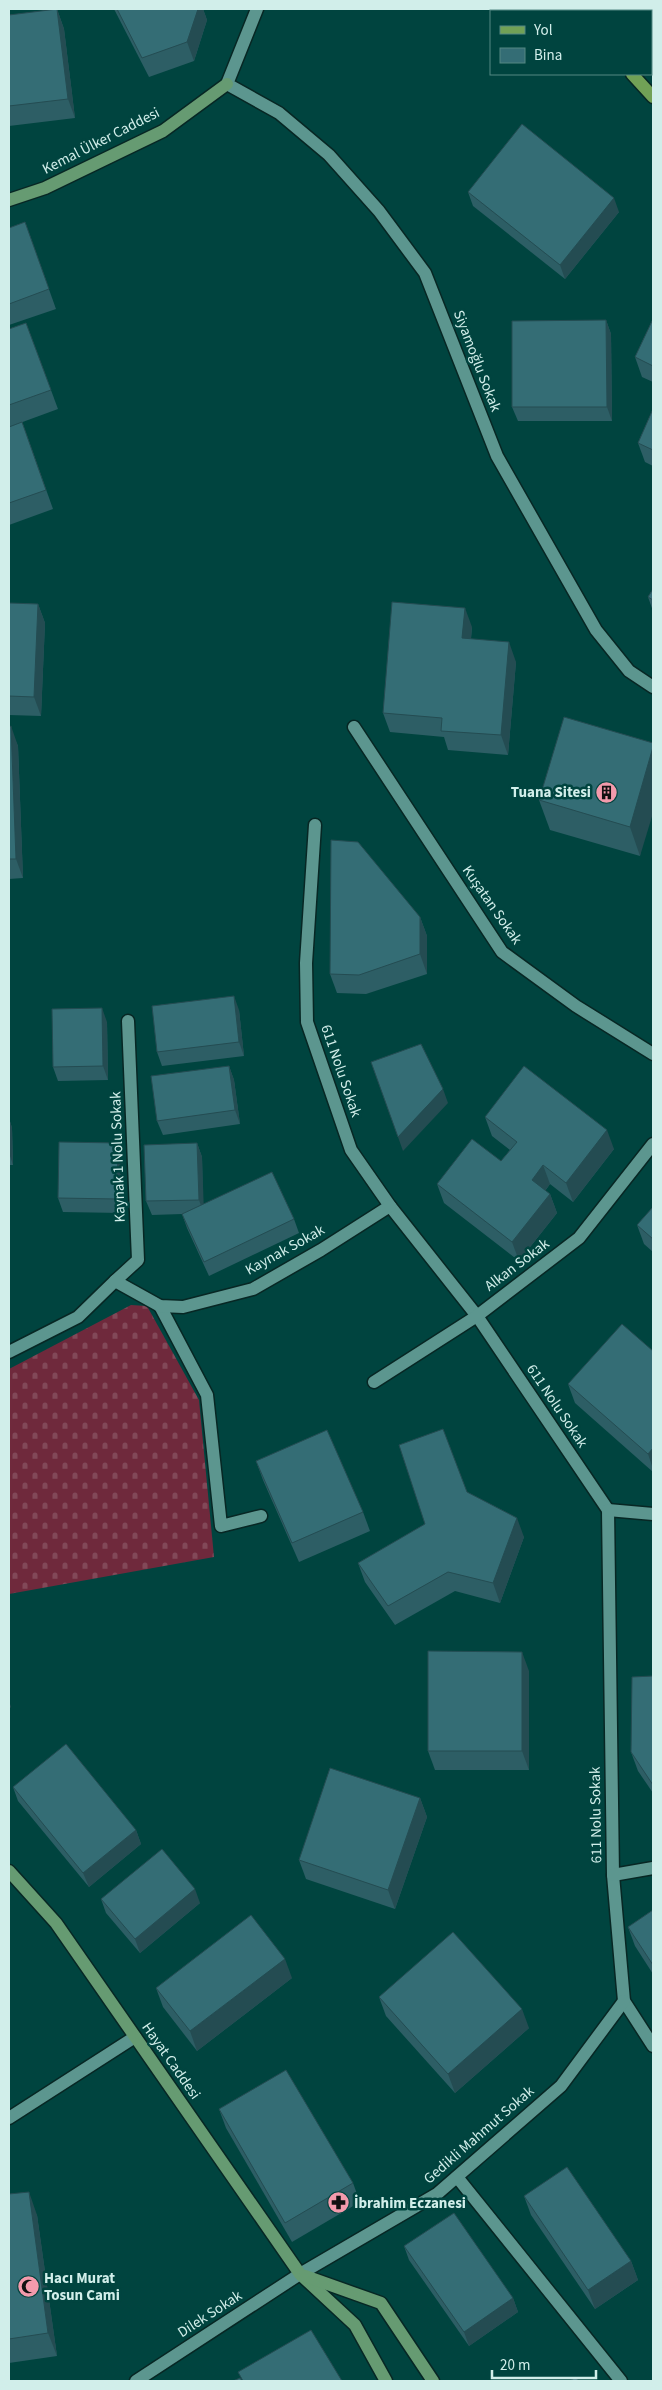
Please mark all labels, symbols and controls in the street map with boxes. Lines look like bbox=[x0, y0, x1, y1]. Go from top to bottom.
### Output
legend bbox=[490, 10, 652, 75]
text: Yol bbox=[533, 20, 553, 41]
text: Bina bbox=[534, 45, 562, 66]
street label: Kemal Ülker Caddesi bbox=[39, 102, 163, 180]
street label: Siyamoğlu Sokak bbox=[448, 307, 506, 415]
building icon: Tuana Sitesi bbox=[595, 780, 619, 804]
place label: Tuana Sitesi bbox=[511, 782, 591, 803]
street label: Kuşatan Sokak bbox=[457, 861, 527, 949]
street label: 611 Nolu Sokak bbox=[315, 1022, 367, 1121]
street label: Kaynak 1 Nolu Sokak bbox=[105, 1091, 131, 1223]
street label: Kaynak Sokak bbox=[241, 1219, 329, 1280]
street label: Alkan Sokak bbox=[480, 1233, 554, 1296]
street label: 611 Nolu Sokak bbox=[521, 1360, 593, 1452]
street label: 611 Nolu Sokak bbox=[585, 1766, 607, 1863]
street label: Hayat Caddesi bbox=[137, 2018, 205, 2104]
street label: Gedikli Mahmut Sokak bbox=[419, 2081, 539, 2189]
pharmacy icon: İbrahim Eczanesi bbox=[326, 2191, 350, 2215]
place label: İbrahim Eczanesi bbox=[354, 2193, 466, 2214]
place label: Hacı Murat Tosun Cami bbox=[44, 2268, 120, 2306]
mosque icon: Hacı Murat Tosun Cami bbox=[16, 2275, 40, 2299]
street label: Dilek Sokak bbox=[174, 2285, 247, 2343]
scale bar bbox=[492, 2348, 596, 2380]
text: 20 m bbox=[500, 2355, 530, 2376]

